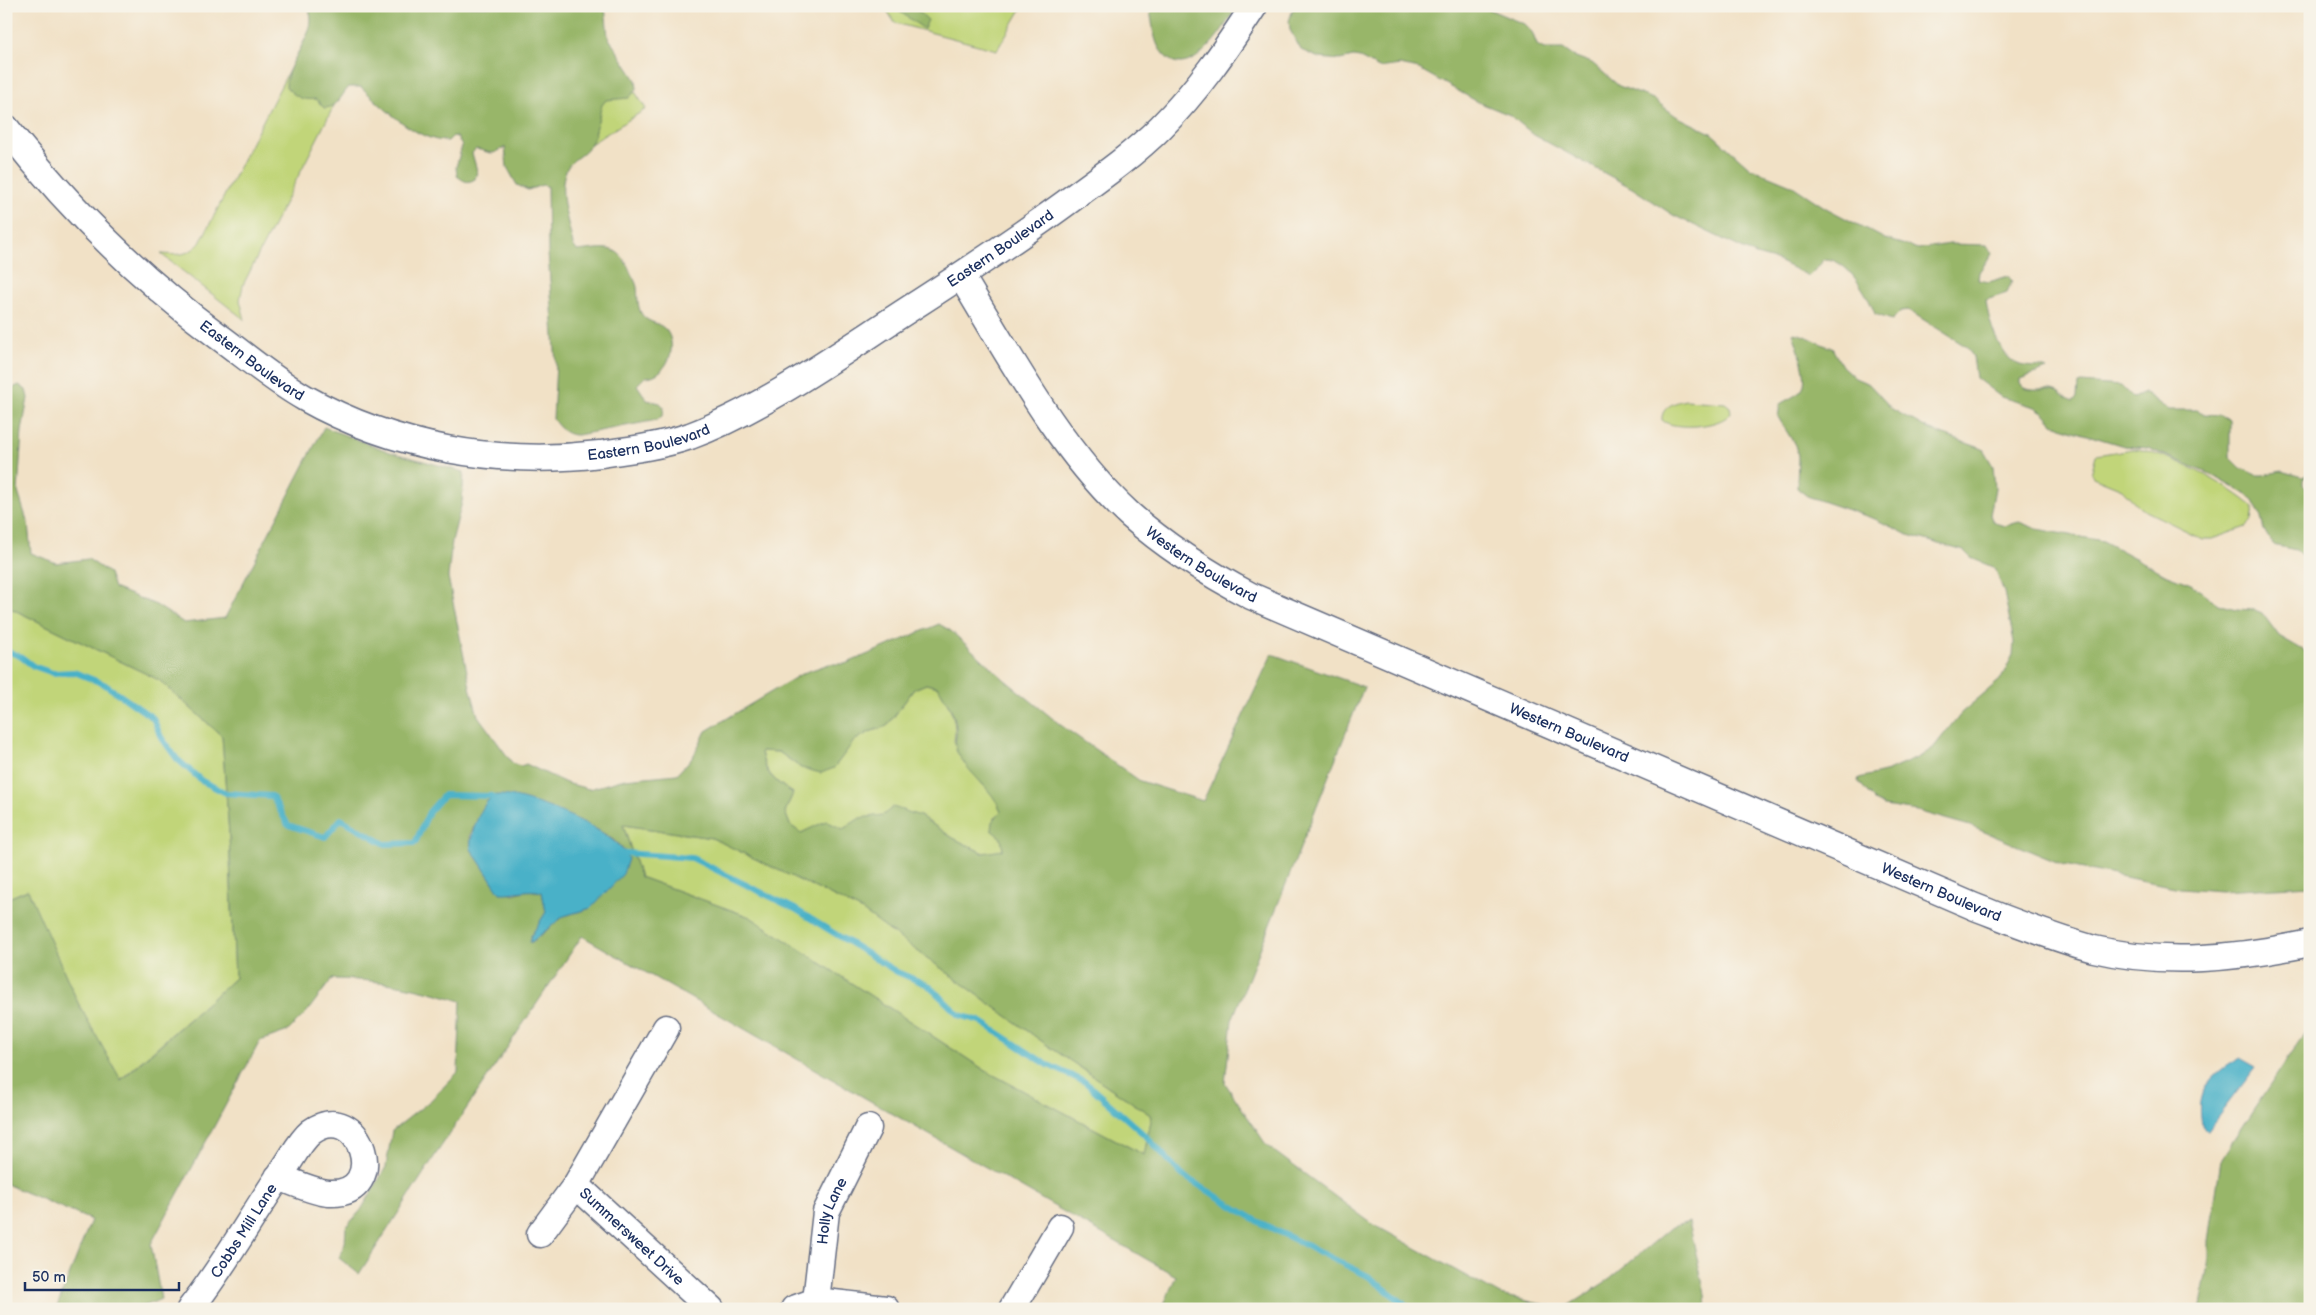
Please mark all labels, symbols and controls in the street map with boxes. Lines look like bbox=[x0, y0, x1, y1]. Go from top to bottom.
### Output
street label: Eastern Boulevard bbox=[943, 206, 1058, 292]
street label: Eastern Boulevard bbox=[196, 316, 308, 406]
street label: Eastern Boulevard bbox=[587, 420, 713, 465]
street label: Western Boulevard bbox=[1141, 523, 1260, 607]
street label: Western Boulevard bbox=[1506, 699, 1632, 767]
street label: Western Boulevard bbox=[1878, 859, 2004, 926]
street label: Holly Lane bbox=[813, 1174, 852, 1246]
street label: Cobbs Mill Lane bbox=[207, 1180, 282, 1282]
street label: Summersweet Drive bbox=[575, 1184, 688, 1290]
scale bar bbox=[25, 1260, 179, 1292]
text: 50 m bbox=[32, 1268, 66, 1287]

